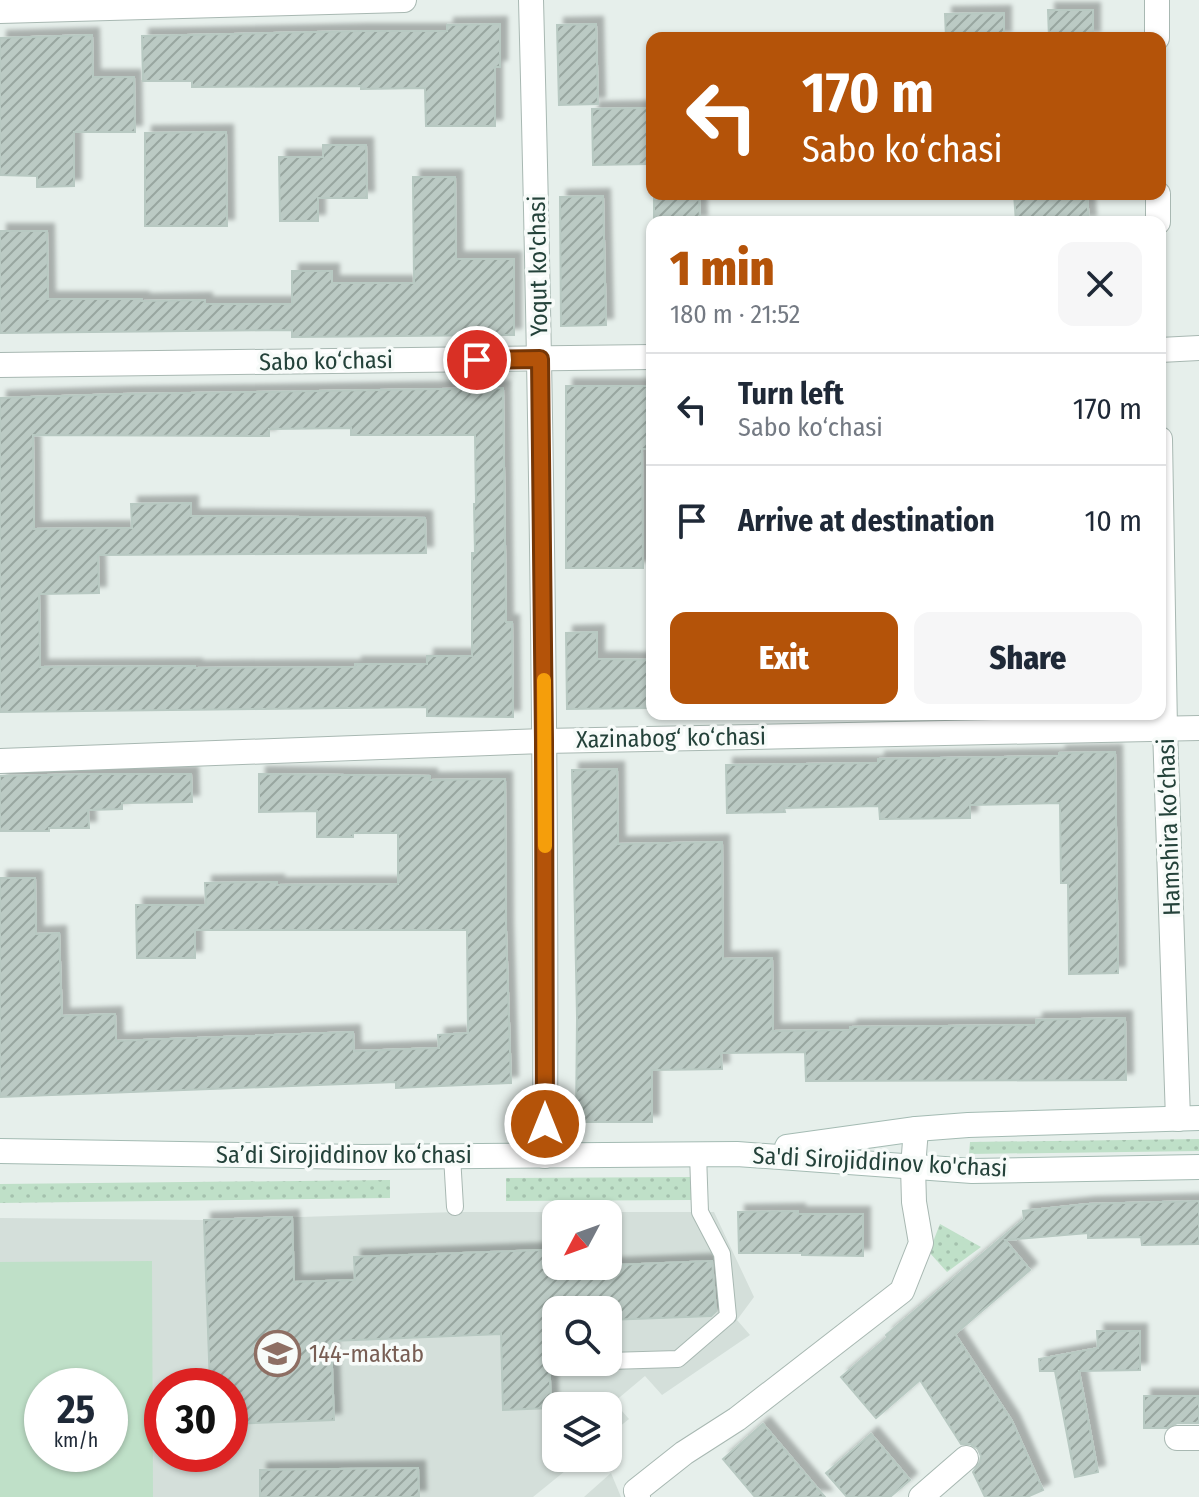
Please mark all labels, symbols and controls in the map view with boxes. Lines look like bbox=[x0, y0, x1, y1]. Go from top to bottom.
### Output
text: 170 m bbox=[802, 60, 934, 127]
icon: left bbox=[670, 64, 774, 168]
text: Sabo ko‘chasi bbox=[802, 128, 1003, 172]
street label: Yoqut ko'chasi bbox=[523, 195, 553, 337]
text: 1 min bbox=[670, 240, 774, 298]
button: close bbox=[1058, 242, 1142, 326]
text: 180 m · 21:52 bbox=[670, 299, 800, 330]
pin bbox=[443, 326, 511, 394]
icon: arrive bbox=[455, 338, 499, 382]
street label: Sabo ko‘chasi bbox=[259, 346, 393, 376]
text: Turn left bbox=[738, 376, 844, 412]
icon: left bbox=[670, 387, 714, 431]
text: 170 m bbox=[1073, 391, 1142, 427]
text: Sabo ko‘chasi bbox=[738, 412, 883, 443]
icon: arrive bbox=[670, 499, 714, 543]
text: Arrive at destination bbox=[738, 503, 995, 539]
text: 10 m bbox=[1085, 503, 1142, 539]
button: Exit bbox=[670, 612, 898, 704]
button: Share bbox=[914, 612, 1142, 704]
street label: Xazinabog‘ ko‘chasi bbox=[576, 722, 766, 754]
street label: Hamshira ko‘chasi bbox=[1152, 738, 1186, 916]
position arrow bbox=[503, 1082, 587, 1166]
street label: Saʼdi Sirojiddinov koʻchasi bbox=[216, 1141, 472, 1169]
street label: Sa'di Sirojiddinov ko'chasi bbox=[752, 1141, 1008, 1183]
north arrow bbox=[542, 1200, 622, 1280]
map controls bbox=[542, 1200, 622, 1472]
button: search bbox=[542, 1296, 622, 1376]
school or university icon: 144-maktab bbox=[254, 1330, 302, 1378]
place label: 144-maktab bbox=[309, 1340, 424, 1368]
speed limit sign: 30 bbox=[144, 1368, 248, 1472]
text: 25 bbox=[57, 1386, 95, 1434]
button: layers bbox=[542, 1392, 622, 1472]
text: km/h bbox=[54, 1428, 98, 1452]

